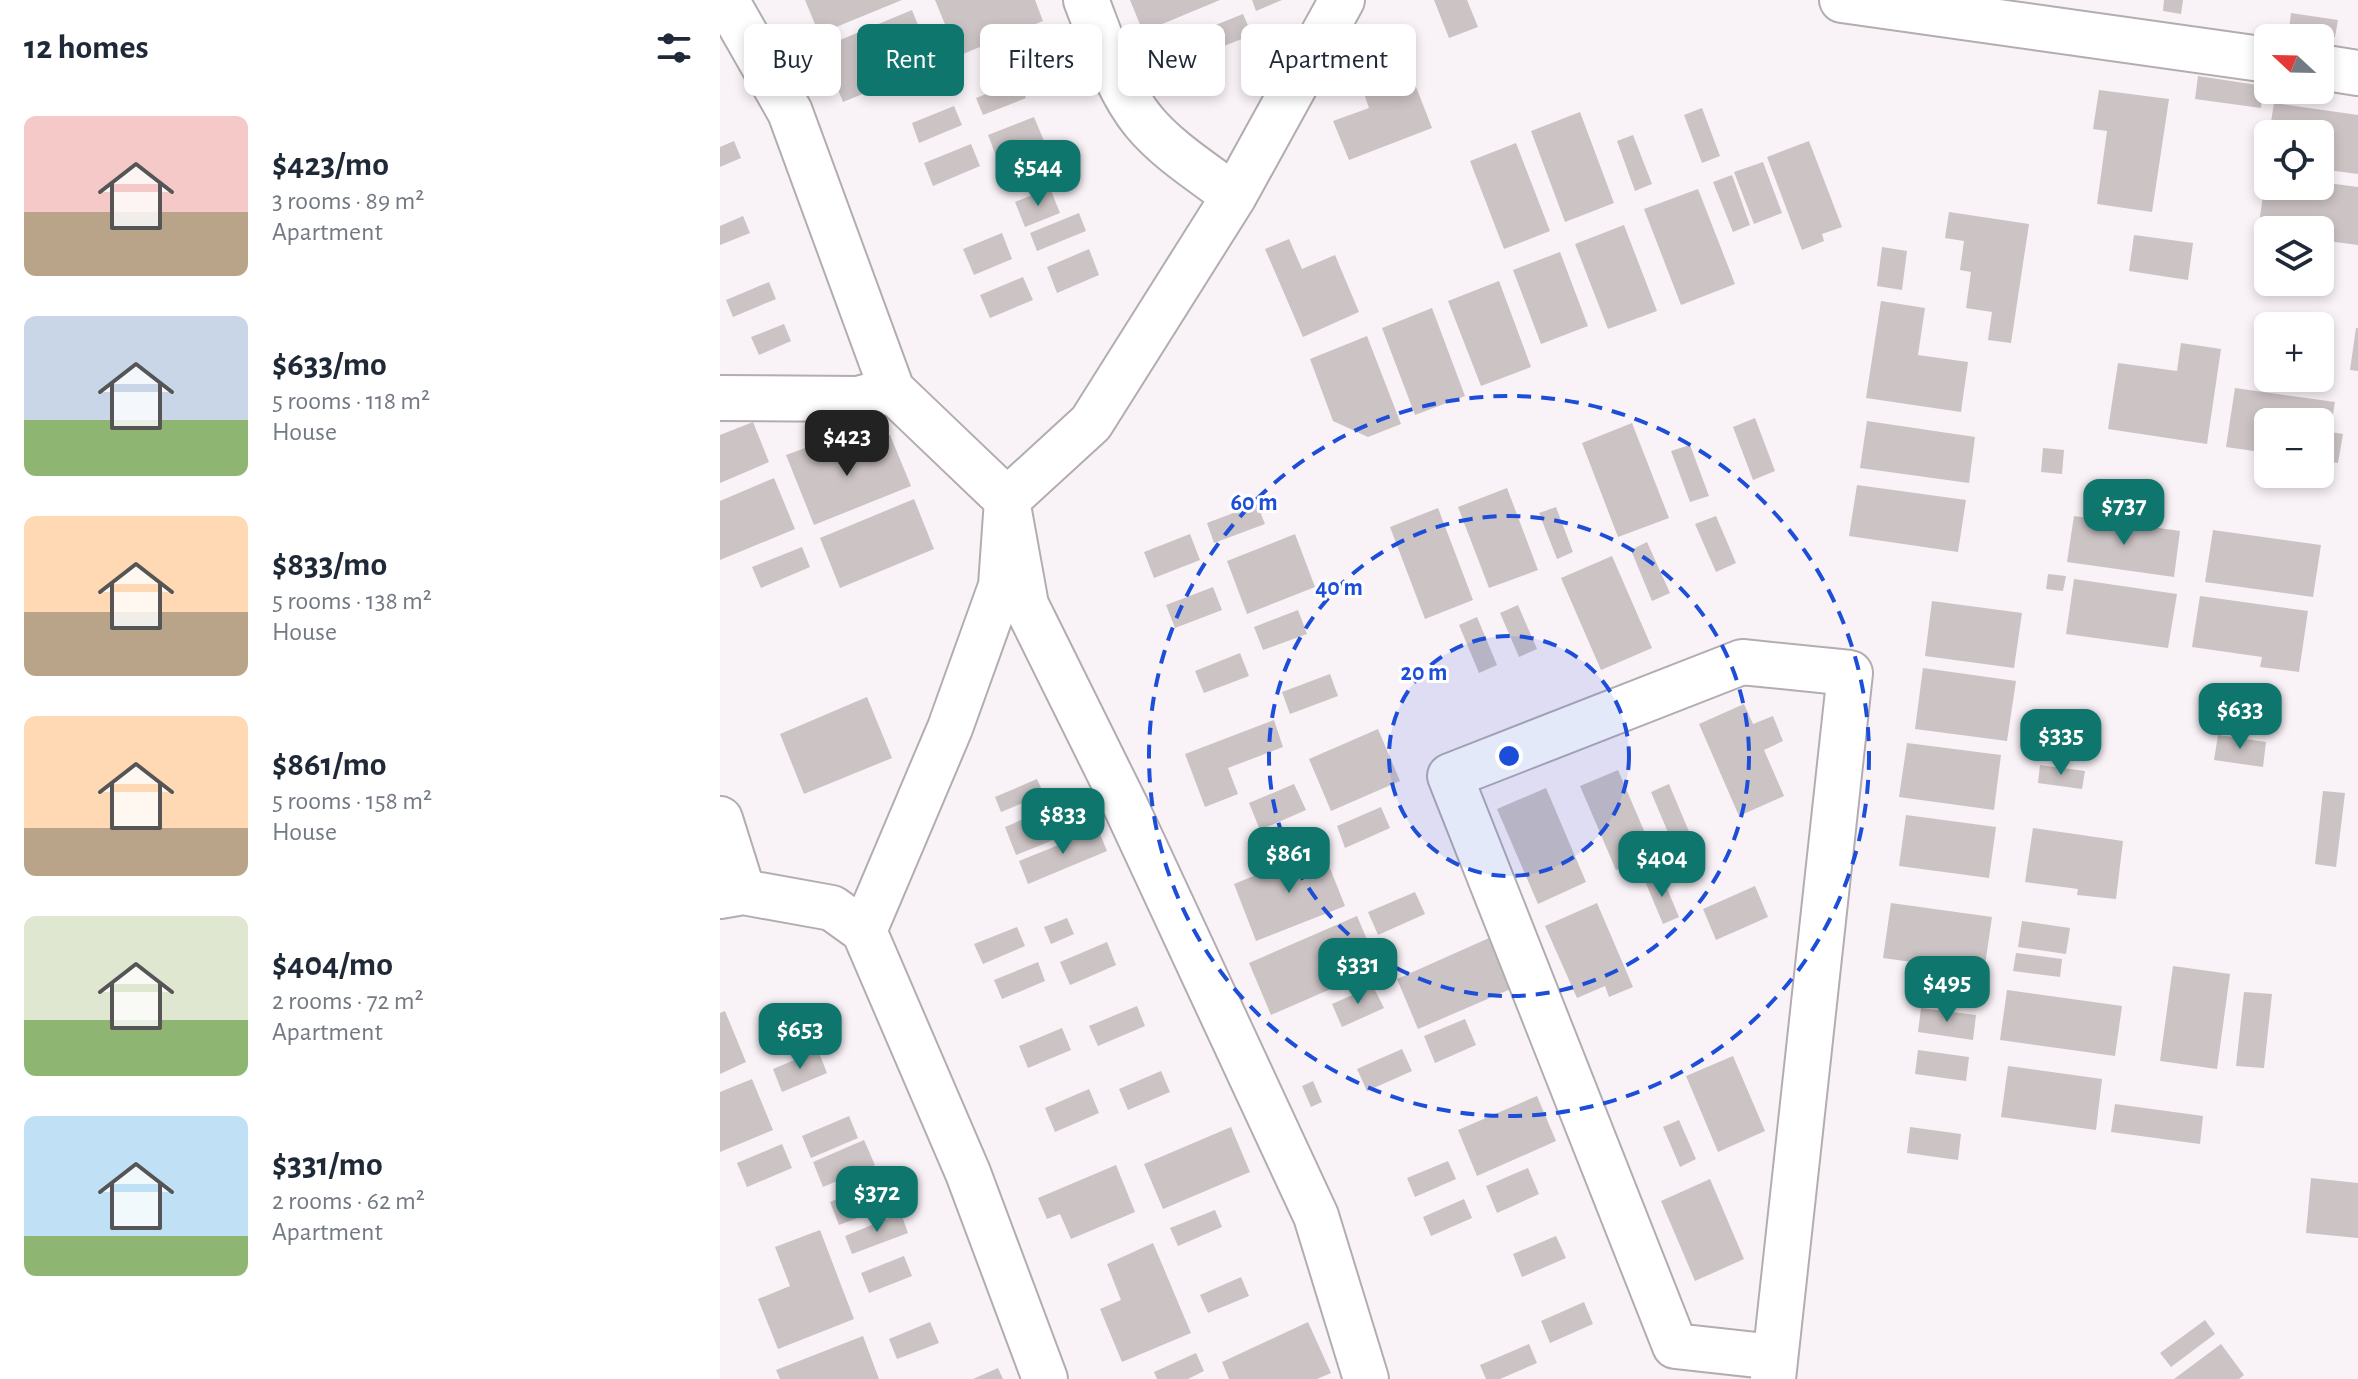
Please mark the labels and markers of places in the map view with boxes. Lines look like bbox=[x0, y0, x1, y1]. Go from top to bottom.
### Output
pin: $544 bbox=[991, 140, 1085, 208]
pin: $423 bbox=[800, 410, 894, 478]
pin: $737 bbox=[2077, 479, 2171, 547]
pin: $633 bbox=[2193, 683, 2287, 751]
pin: $335 bbox=[2014, 709, 2108, 777]
centre of rings bbox=[1495, 742, 1523, 770]
pin: $833 bbox=[1016, 788, 1110, 856]
pin: $861 bbox=[1242, 827, 1336, 895]
pin: $404 bbox=[1615, 831, 1709, 899]
pin: $331 bbox=[1311, 938, 1405, 1006]
pin: $495 bbox=[1900, 956, 1994, 1024]
pin: $653 bbox=[753, 1003, 847, 1071]
pin: $372 bbox=[830, 1166, 924, 1234]

